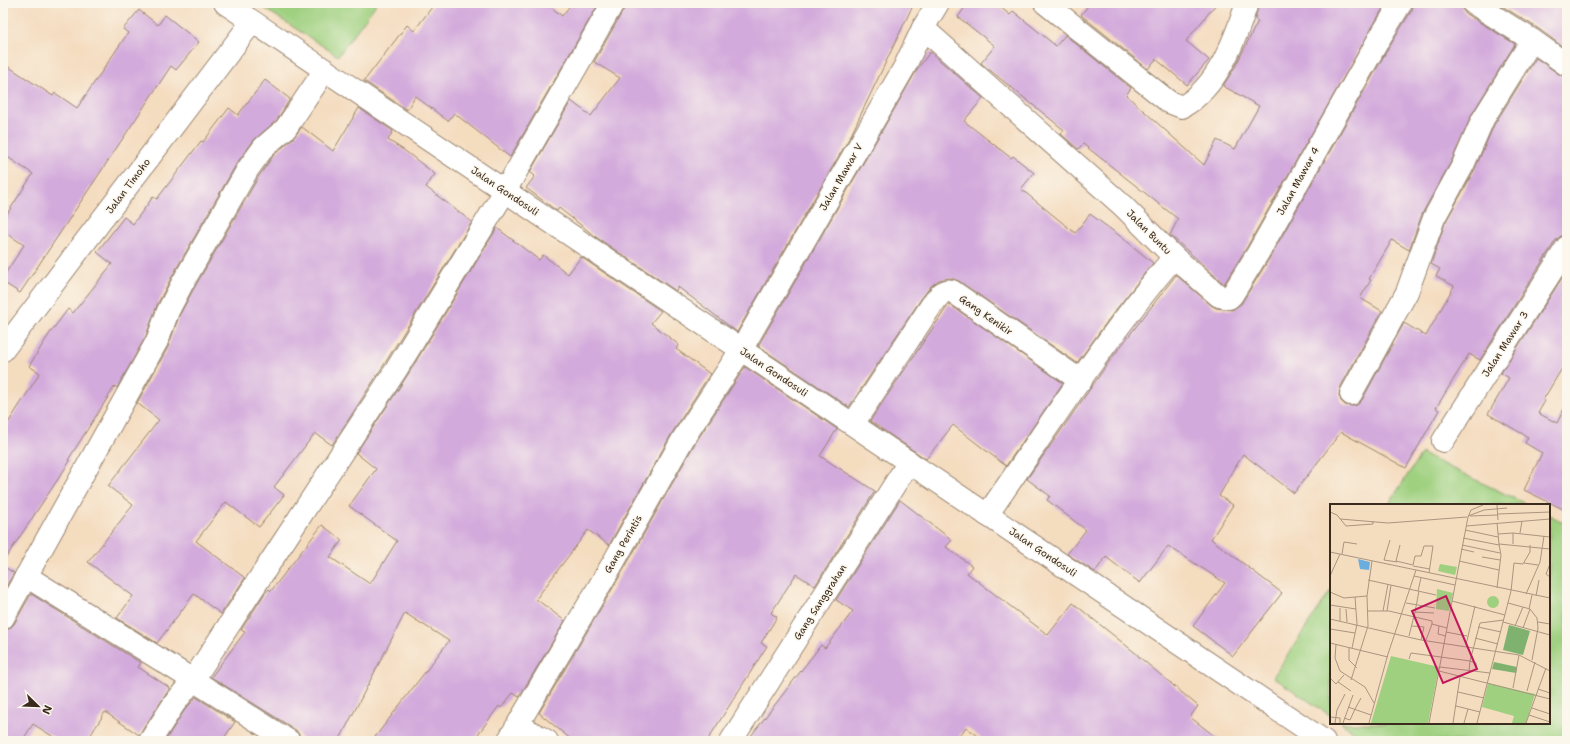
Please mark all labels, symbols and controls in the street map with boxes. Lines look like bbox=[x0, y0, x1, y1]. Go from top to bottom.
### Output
street label: Jalan Mawar V bbox=[816, 141, 866, 213]
street label: Jalan Mawar 4 bbox=[1274, 145, 1322, 217]
street label: Jalan Timoho bbox=[103, 156, 153, 216]
street label: Jalan Gondosuli bbox=[469, 163, 542, 219]
street label: Jalan Buntu bbox=[1124, 207, 1174, 257]
street label: Gang Kenikir bbox=[957, 292, 1016, 338]
street label: Jalan Mawar 3 bbox=[1479, 309, 1531, 379]
street label: Jalan Gondosuli bbox=[738, 344, 811, 400]
inset map bbox=[1330, 504, 1550, 724]
street label: Gang Perintis bbox=[601, 513, 645, 575]
street label: Jalan Gondosuli bbox=[1007, 524, 1080, 580]
street label: Gang Sanggrahan bbox=[791, 562, 849, 642]
north arrow bbox=[18, 686, 58, 726]
text: N bbox=[38, 703, 55, 717]

